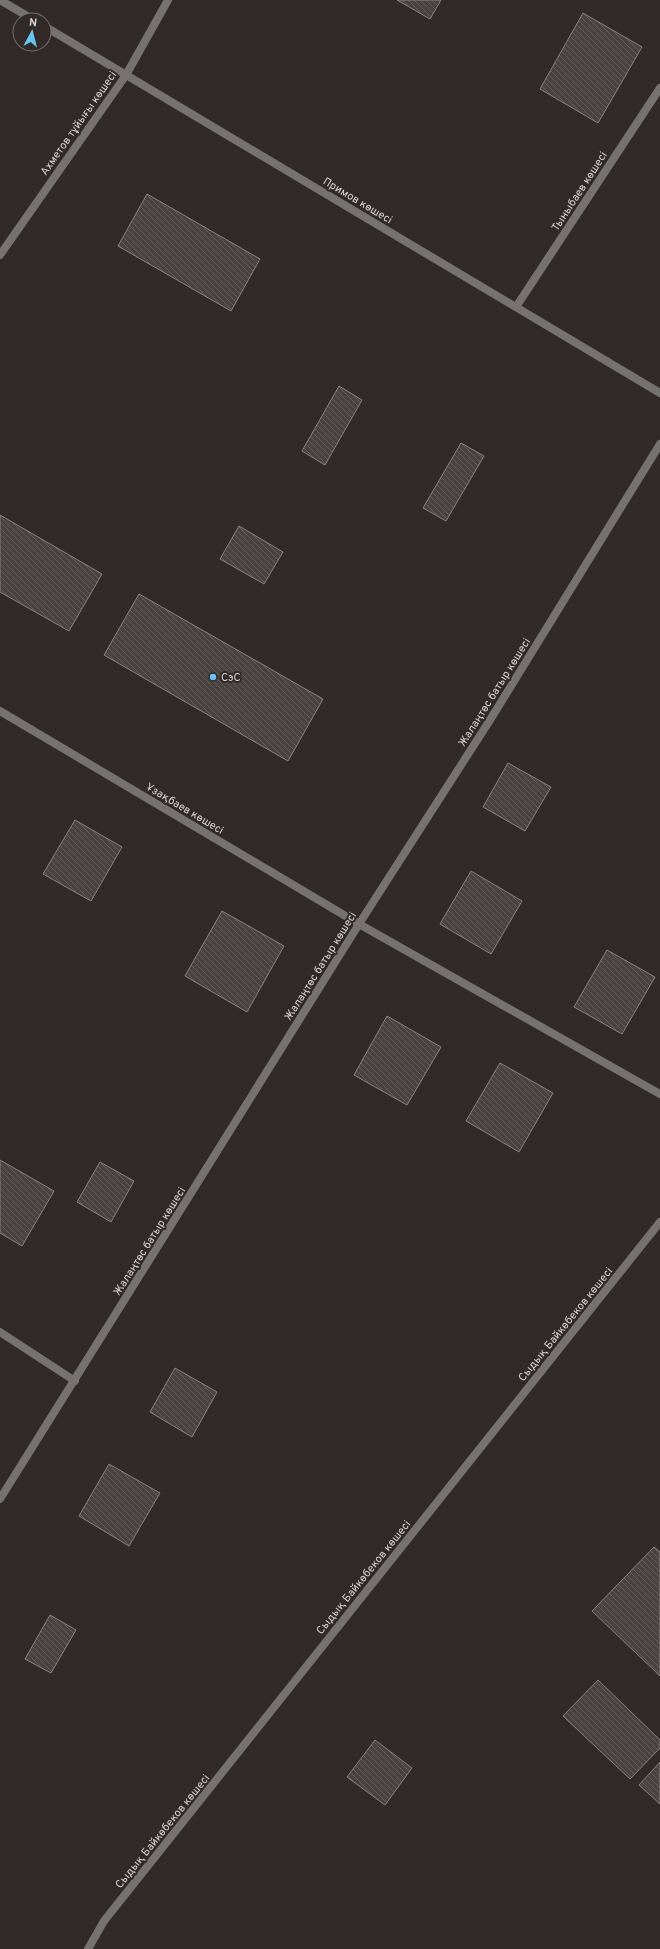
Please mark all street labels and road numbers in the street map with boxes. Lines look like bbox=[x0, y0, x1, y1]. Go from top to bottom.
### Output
street label: Ахметов тұйығы көшесі bbox=[38, 69, 120, 178]
street label: Тыныбаев көшесі bbox=[549, 149, 611, 234]
street label: Примов көшесі bbox=[320, 175, 395, 227]
street label: Жалаңтөс батыр көшесі bbox=[456, 636, 534, 749]
street label: Ұзақбаев көшесі bbox=[143, 780, 226, 838]
street label: Жалаңтөс батыр көшесі bbox=[282, 910, 360, 1023]
street label: Жалаңтөс батыр көшесі bbox=[111, 1185, 189, 1298]
street label: Сыдық Байкөбеков көшесі bbox=[515, 1265, 616, 1384]
street label: Сыдық Байкөбеков көшесі bbox=[313, 1518, 414, 1637]
street label: Сыдық Байкөбеков көшесі bbox=[112, 1772, 213, 1891]

